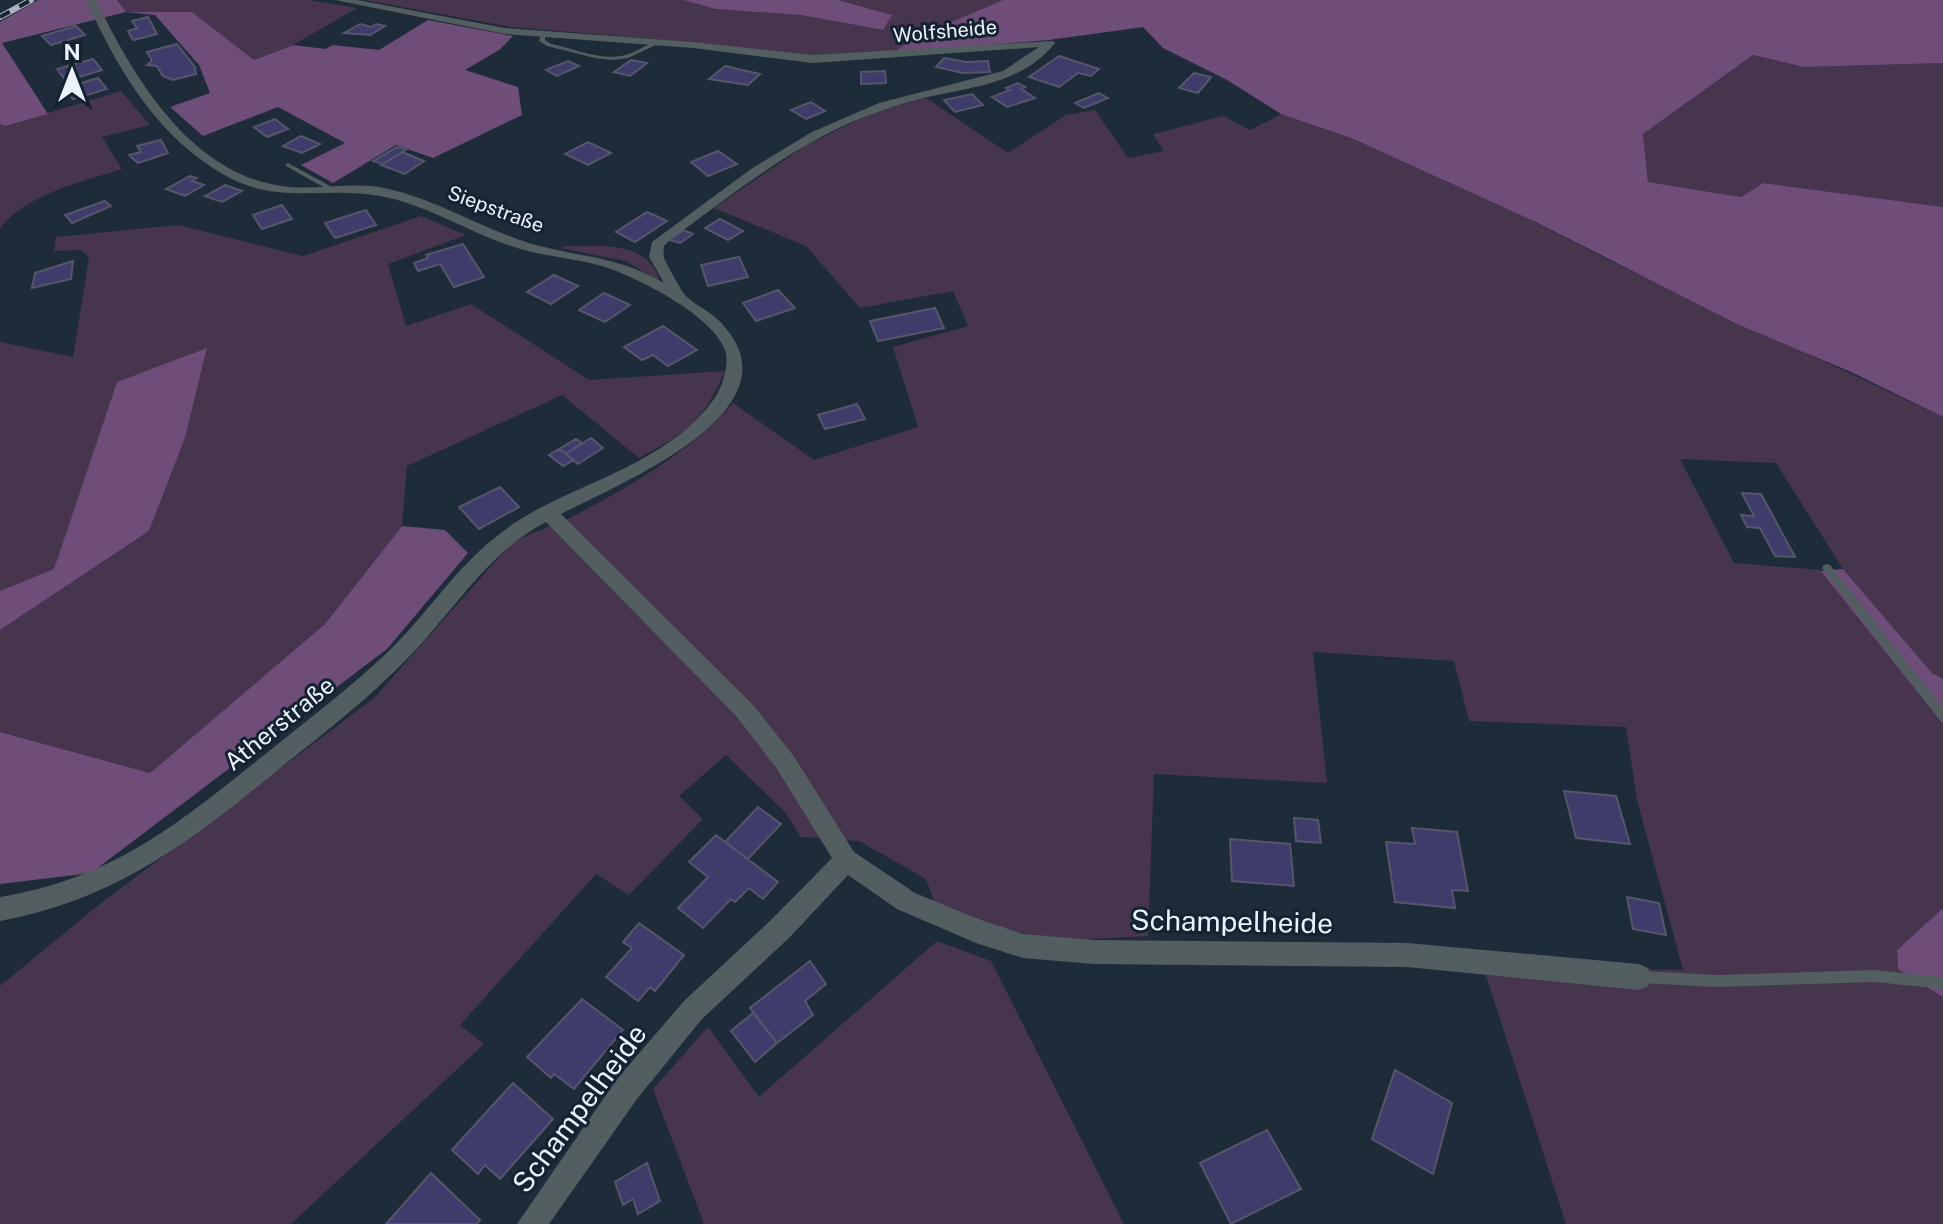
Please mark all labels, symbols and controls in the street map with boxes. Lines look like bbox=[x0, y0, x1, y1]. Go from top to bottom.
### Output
street label: Wolfsheide bbox=[892, 15, 998, 47]
north arrow bbox=[32, 32, 112, 112]
text: N bbox=[63, 39, 81, 65]
street label: Siepstraße bbox=[445, 180, 547, 238]
street label: Atherstraße bbox=[219, 670, 339, 776]
street label: Schampelheide bbox=[1131, 903, 1333, 939]
street label: Schampelheide bbox=[505, 1017, 653, 1199]

